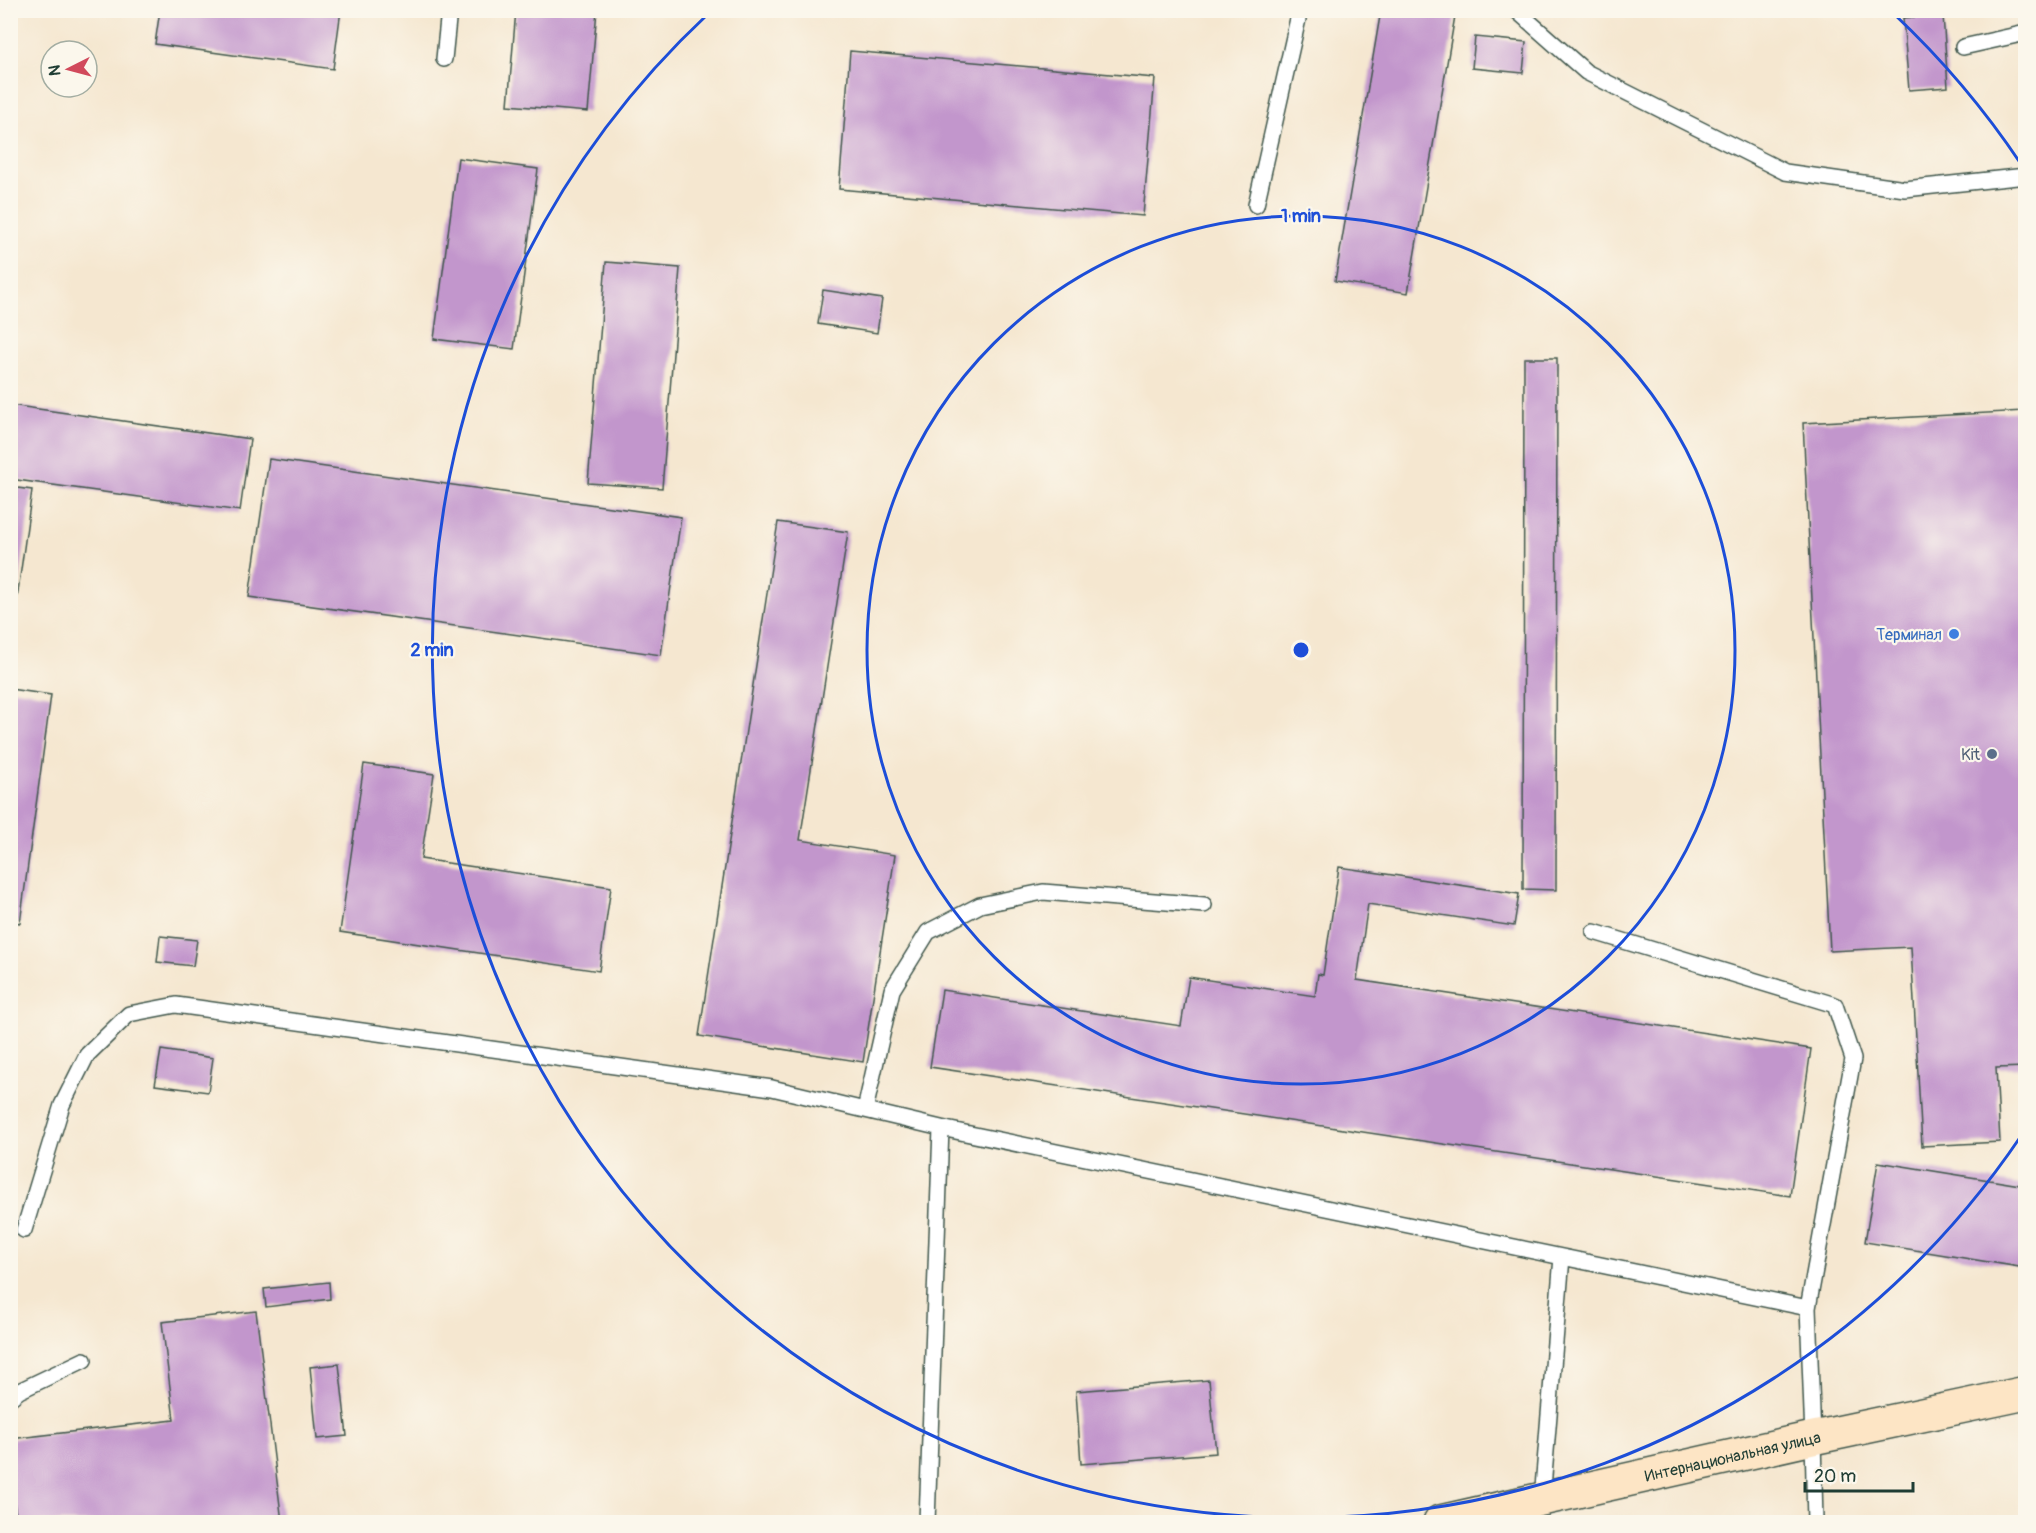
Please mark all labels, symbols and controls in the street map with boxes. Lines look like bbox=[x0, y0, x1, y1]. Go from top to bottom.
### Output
north arrow bbox=[39, 39, 99, 99]
text: N bbox=[45, 64, 66, 77]
text: 1 min bbox=[1281, 205, 1321, 228]
place label: Терминал bbox=[1876, 625, 1942, 645]
marker: Терминал bbox=[1947, 627, 1961, 641]
text: 2 min bbox=[410, 639, 454, 662]
centre of rings bbox=[1291, 640, 1311, 660]
place label: Kit bbox=[1961, 745, 1981, 765]
marker: Kit bbox=[1985, 747, 1999, 761]
street label: Интернациональная улица bbox=[1643, 1428, 1823, 1487]
scale bar bbox=[1805, 1455, 1913, 1493]
text: 20 m bbox=[1814, 1465, 1856, 1488]

